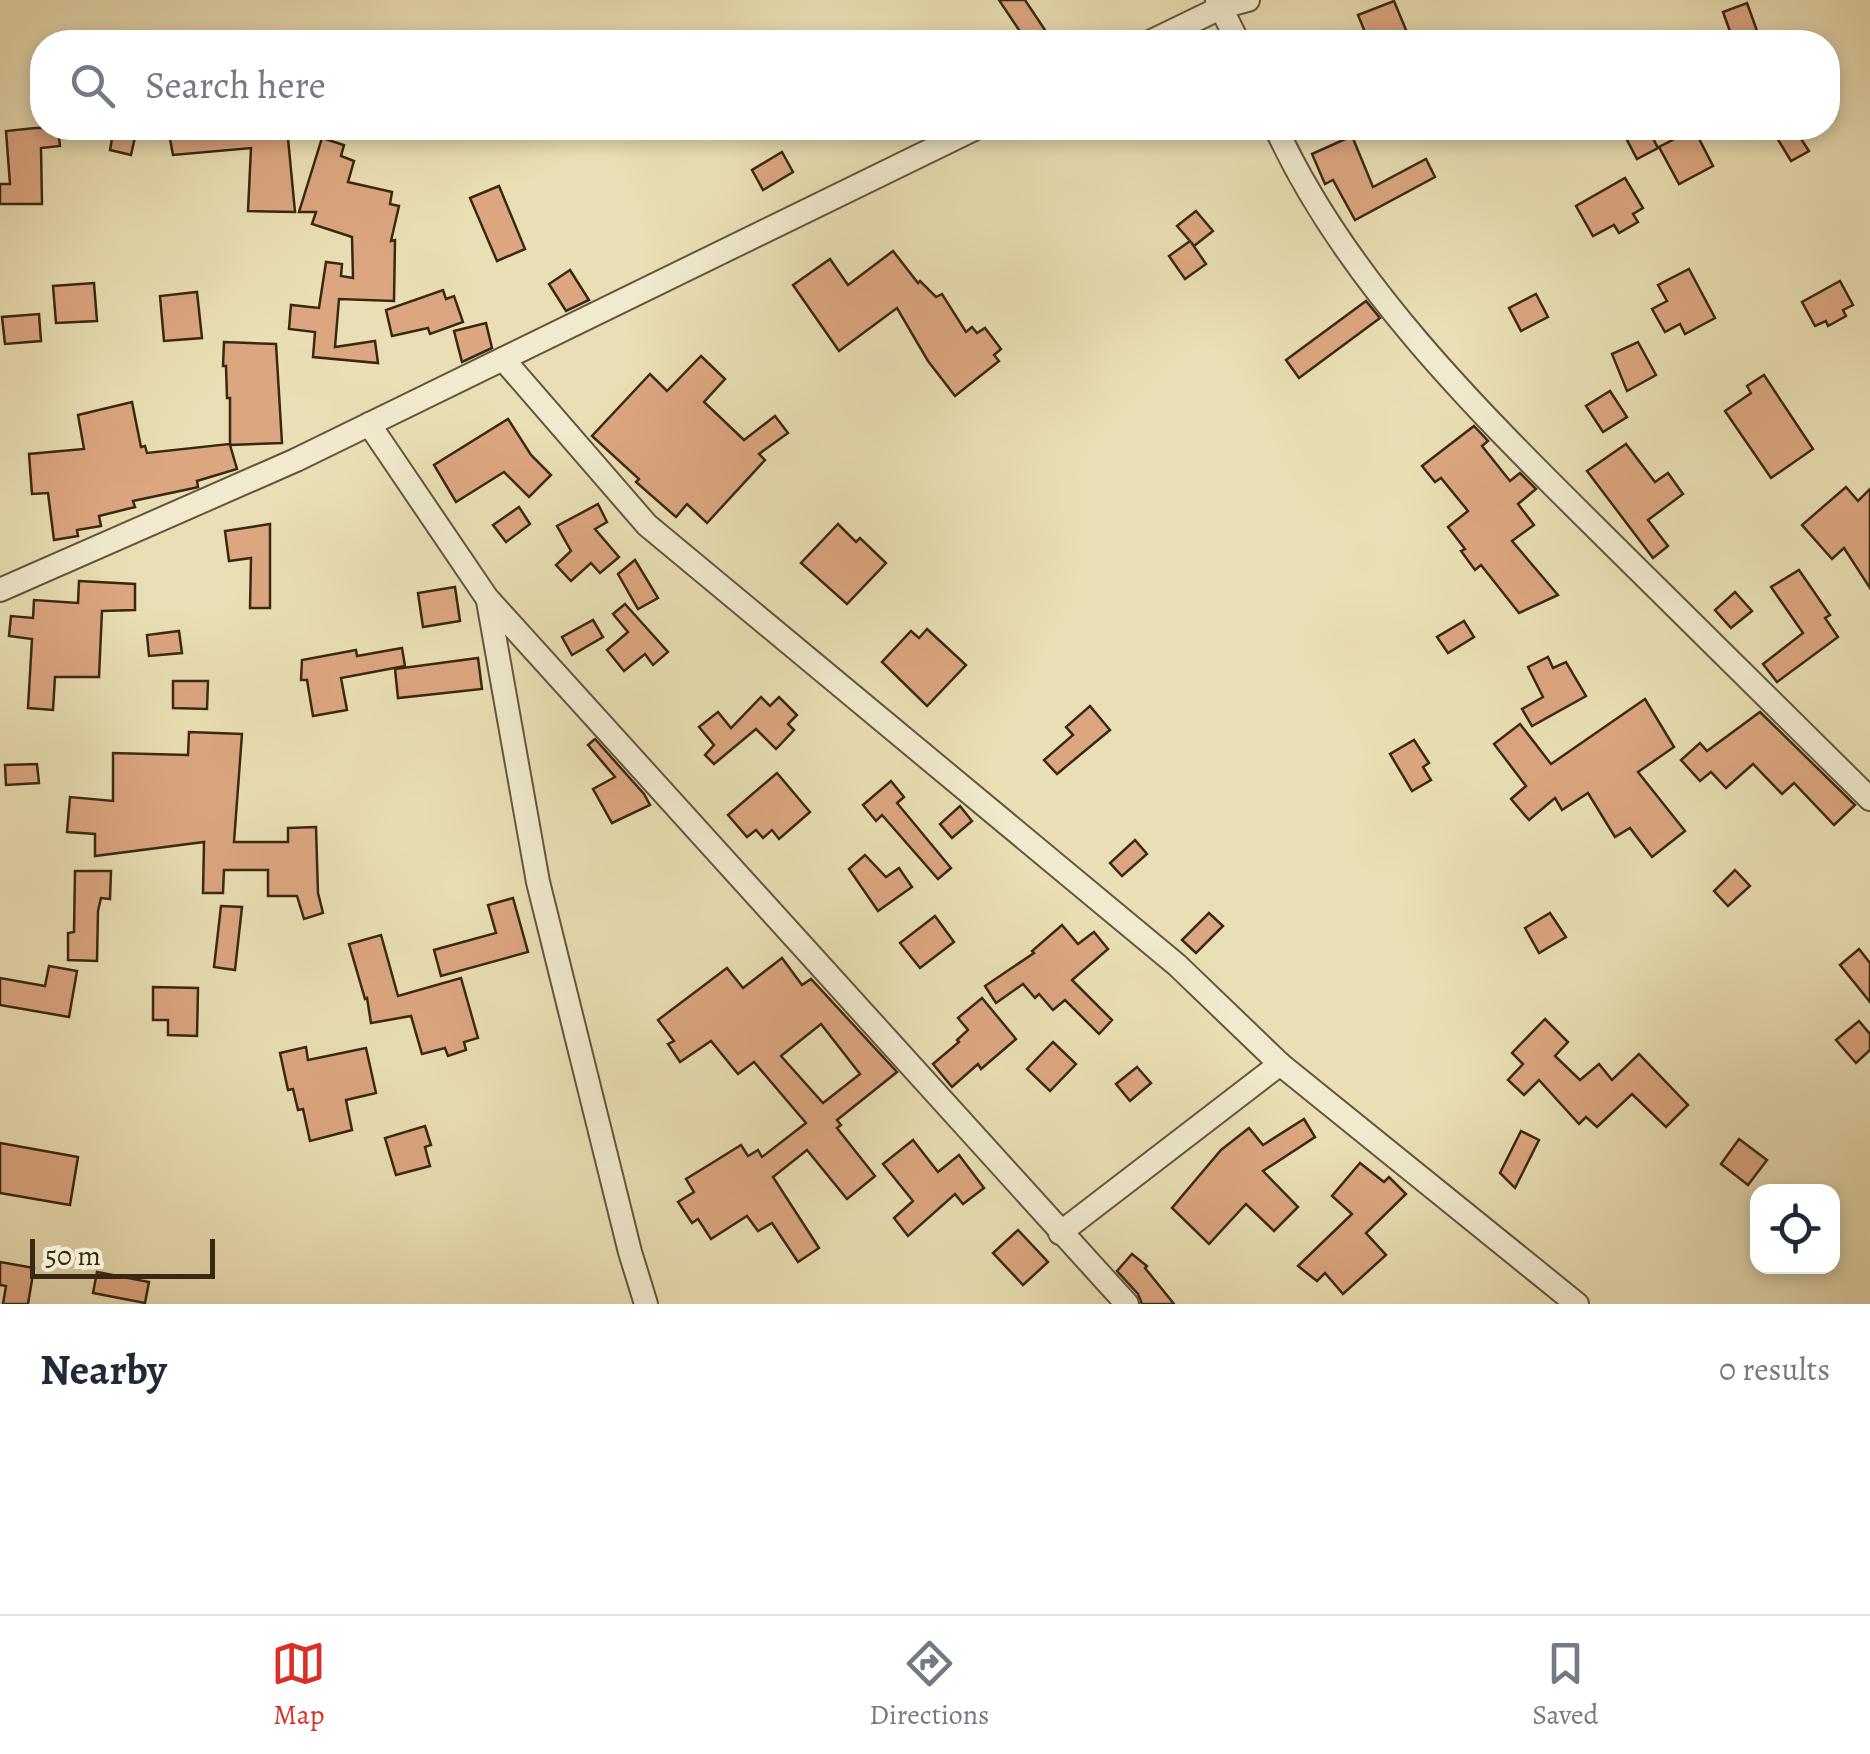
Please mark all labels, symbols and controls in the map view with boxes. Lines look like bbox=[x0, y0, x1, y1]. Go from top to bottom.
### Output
search box bbox=[30, 30, 1840, 140]
icon: search bbox=[65, 58, 120, 113]
text: Search here bbox=[145, 59, 326, 111]
map controls bbox=[1750, 1184, 1840, 1274]
button: locate bbox=[1750, 1184, 1840, 1274]
scale bar bbox=[30, 1234, 215, 1278]
text: 50 m bbox=[45, 1237, 101, 1275]
text: Nearby bbox=[40, 1341, 167, 1398]
text: 0 results bbox=[1719, 1347, 1830, 1391]
tab: Map bbox=[271, 1636, 326, 1734]
tab: Directions bbox=[869, 1636, 989, 1734]
tab: Saved bbox=[1532, 1636, 1599, 1734]

